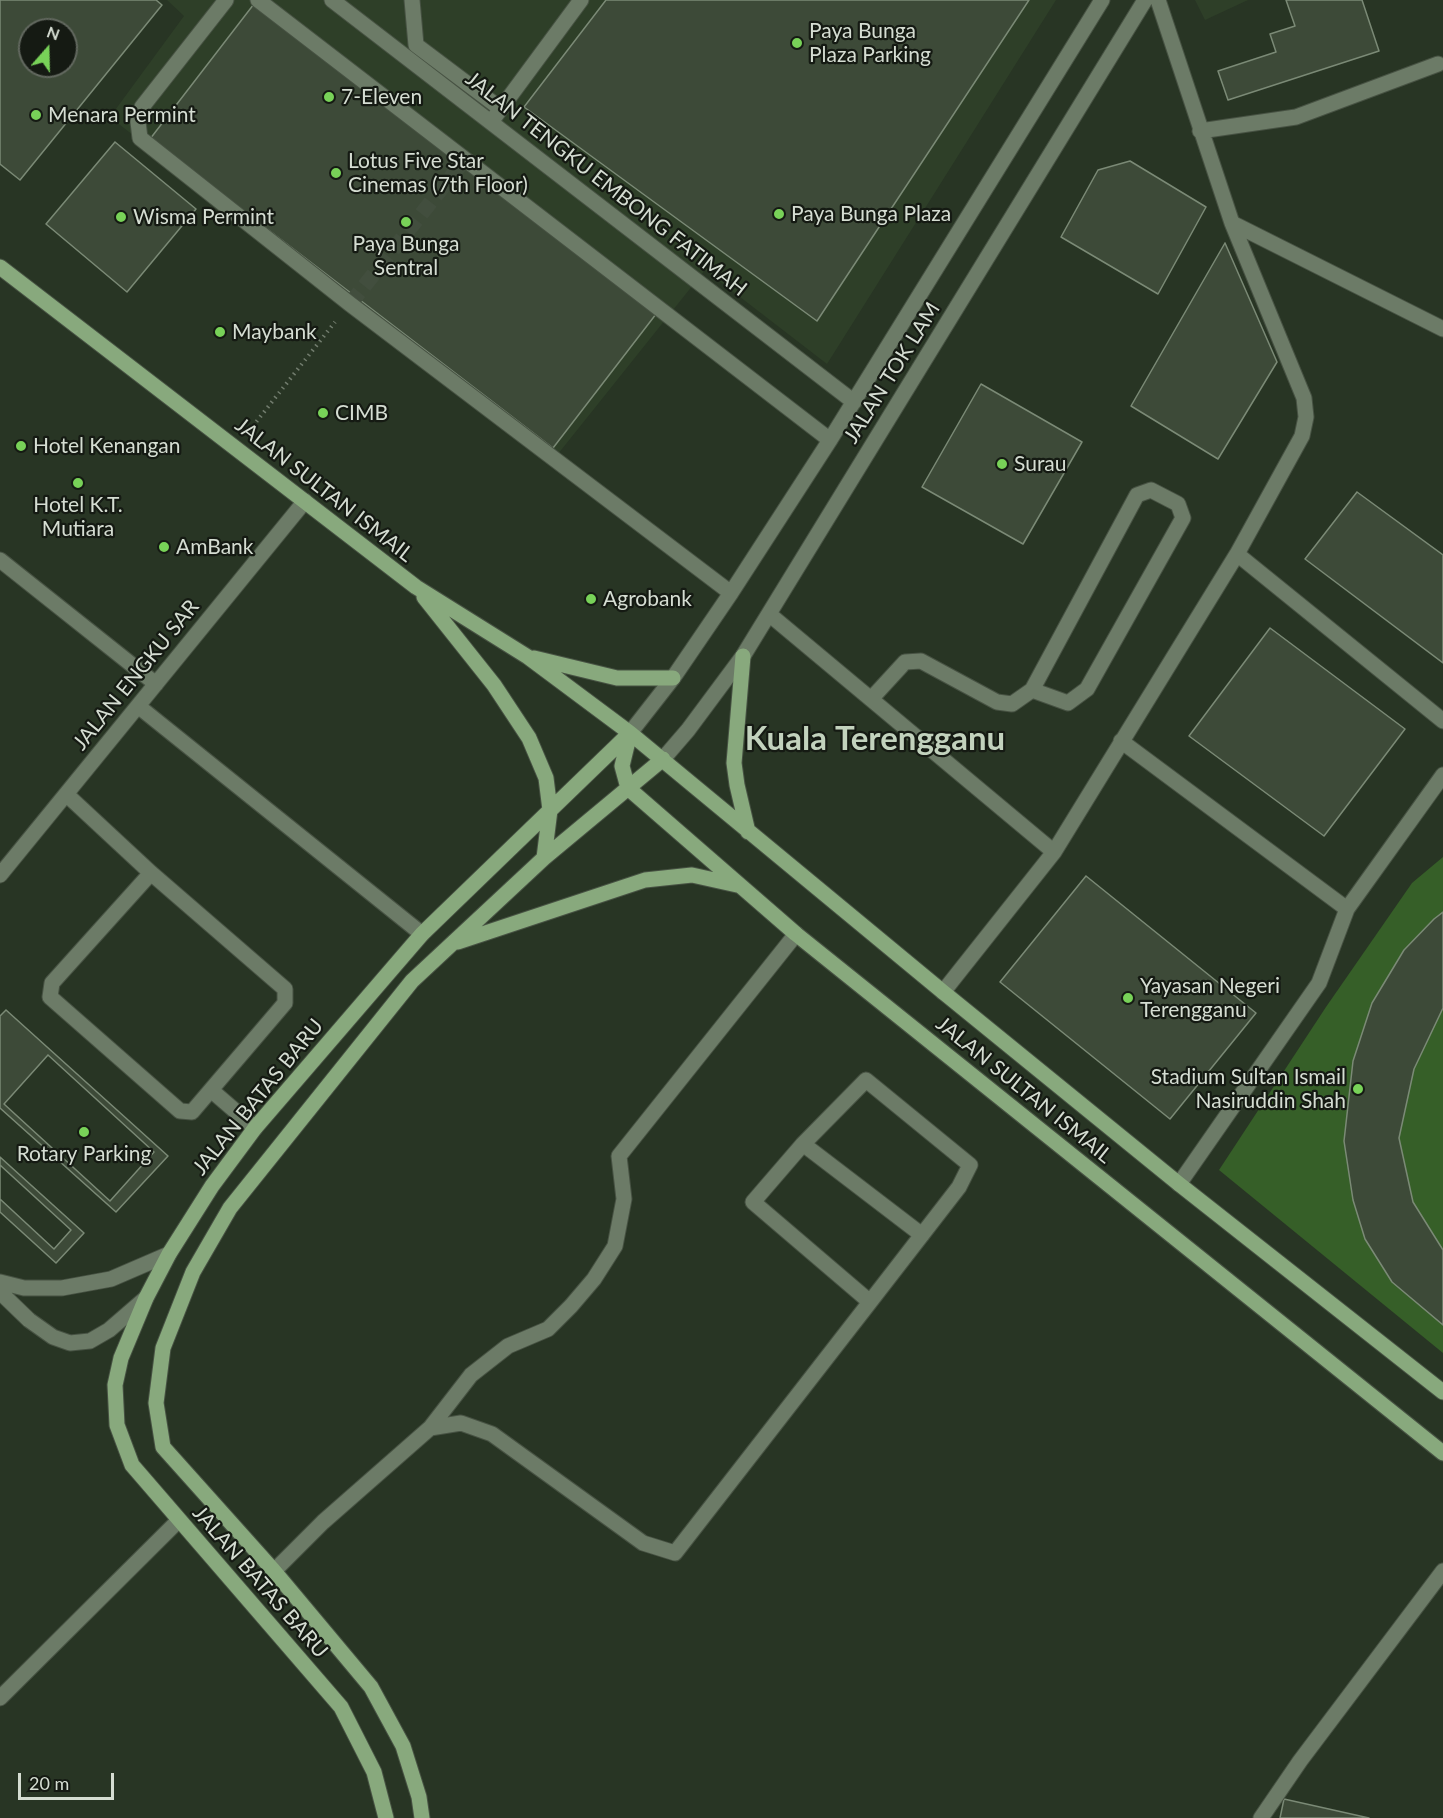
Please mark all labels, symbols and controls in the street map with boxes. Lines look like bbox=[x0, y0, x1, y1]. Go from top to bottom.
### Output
north arrow bbox=[18, 18, 78, 78]
place label: Paya Bunga Plaza Parking bbox=[809, 18, 931, 68]
text: N bbox=[45, 21, 63, 44]
marker: Paya Bunga Plaza Parking bbox=[790, 36, 804, 50]
street label: JALAN TENGKU EMBONG FATIMAH bbox=[460, 66, 752, 302]
place label: 7-Eleven bbox=[341, 84, 422, 110]
marker: 7-Eleven bbox=[322, 90, 336, 104]
place label: Menara Permint bbox=[48, 102, 196, 128]
marker: Menara Permint bbox=[29, 108, 43, 122]
place label: Lotus Five Star Cinemas (7th Floor) bbox=[348, 148, 528, 198]
marker: Lotus Five Star Cinemas (7th Floor) bbox=[329, 166, 343, 180]
place label: Paya Bunga Plaza bbox=[791, 201, 951, 227]
place label: Wisma Permint bbox=[133, 204, 274, 230]
marker: Paya Bunga Plaza bbox=[772, 207, 786, 221]
marker: Wisma Permint bbox=[114, 210, 128, 224]
marker: Paya Bunga Sentral bbox=[399, 215, 413, 229]
place label: Paya Bunga Sentral bbox=[352, 231, 460, 281]
street label: JALAN TOK LAM bbox=[838, 298, 946, 448]
place label: Maybank bbox=[232, 319, 317, 345]
marker: Maybank bbox=[213, 325, 227, 339]
place label: CIMB bbox=[335, 400, 388, 426]
marker: CIMB bbox=[316, 406, 330, 420]
street label: JALAN SULTAN ISMAIL bbox=[230, 413, 418, 567]
place label: Hotel Kenangan bbox=[33, 433, 180, 459]
marker: Hotel Kenangan bbox=[14, 439, 28, 453]
place label: Surau bbox=[1014, 451, 1067, 477]
marker: Surau bbox=[995, 457, 1009, 471]
marker: Hotel K.T. Mutiara bbox=[71, 476, 85, 490]
place label: Hotel K.T. Mutiara bbox=[33, 492, 123, 542]
place label: AmBank bbox=[176, 534, 253, 560]
marker: AmBank bbox=[157, 540, 171, 554]
place label: Agrobank bbox=[603, 586, 692, 612]
marker: Agrobank bbox=[584, 592, 598, 606]
street label: JALAN ENGKU SAR bbox=[68, 595, 204, 755]
district label: Kuala Terengganu bbox=[745, 719, 1005, 759]
place label: Yayasan Negeri Terengganu bbox=[1140, 973, 1280, 1023]
marker: Yayasan Negeri Terengganu bbox=[1121, 991, 1135, 1005]
street label: JALAN SULTAN ISMAIL bbox=[931, 1011, 1117, 1169]
street label: JALAN BATAS BARU bbox=[187, 1014, 329, 1180]
place label: Stadium Sultan Ismail Nasiruddin Shah bbox=[1151, 1064, 1346, 1114]
marker: Stadium Sultan Ismail Nasiruddin Shah bbox=[1351, 1082, 1365, 1096]
marker: Rotary Parking bbox=[77, 1125, 91, 1139]
place label: Rotary Parking bbox=[17, 1141, 151, 1167]
street label: JALAN BATAS BARU bbox=[187, 1501, 333, 1663]
scale bar bbox=[21, 1761, 117, 1799]
text: 20 m bbox=[29, 1772, 69, 1794]

